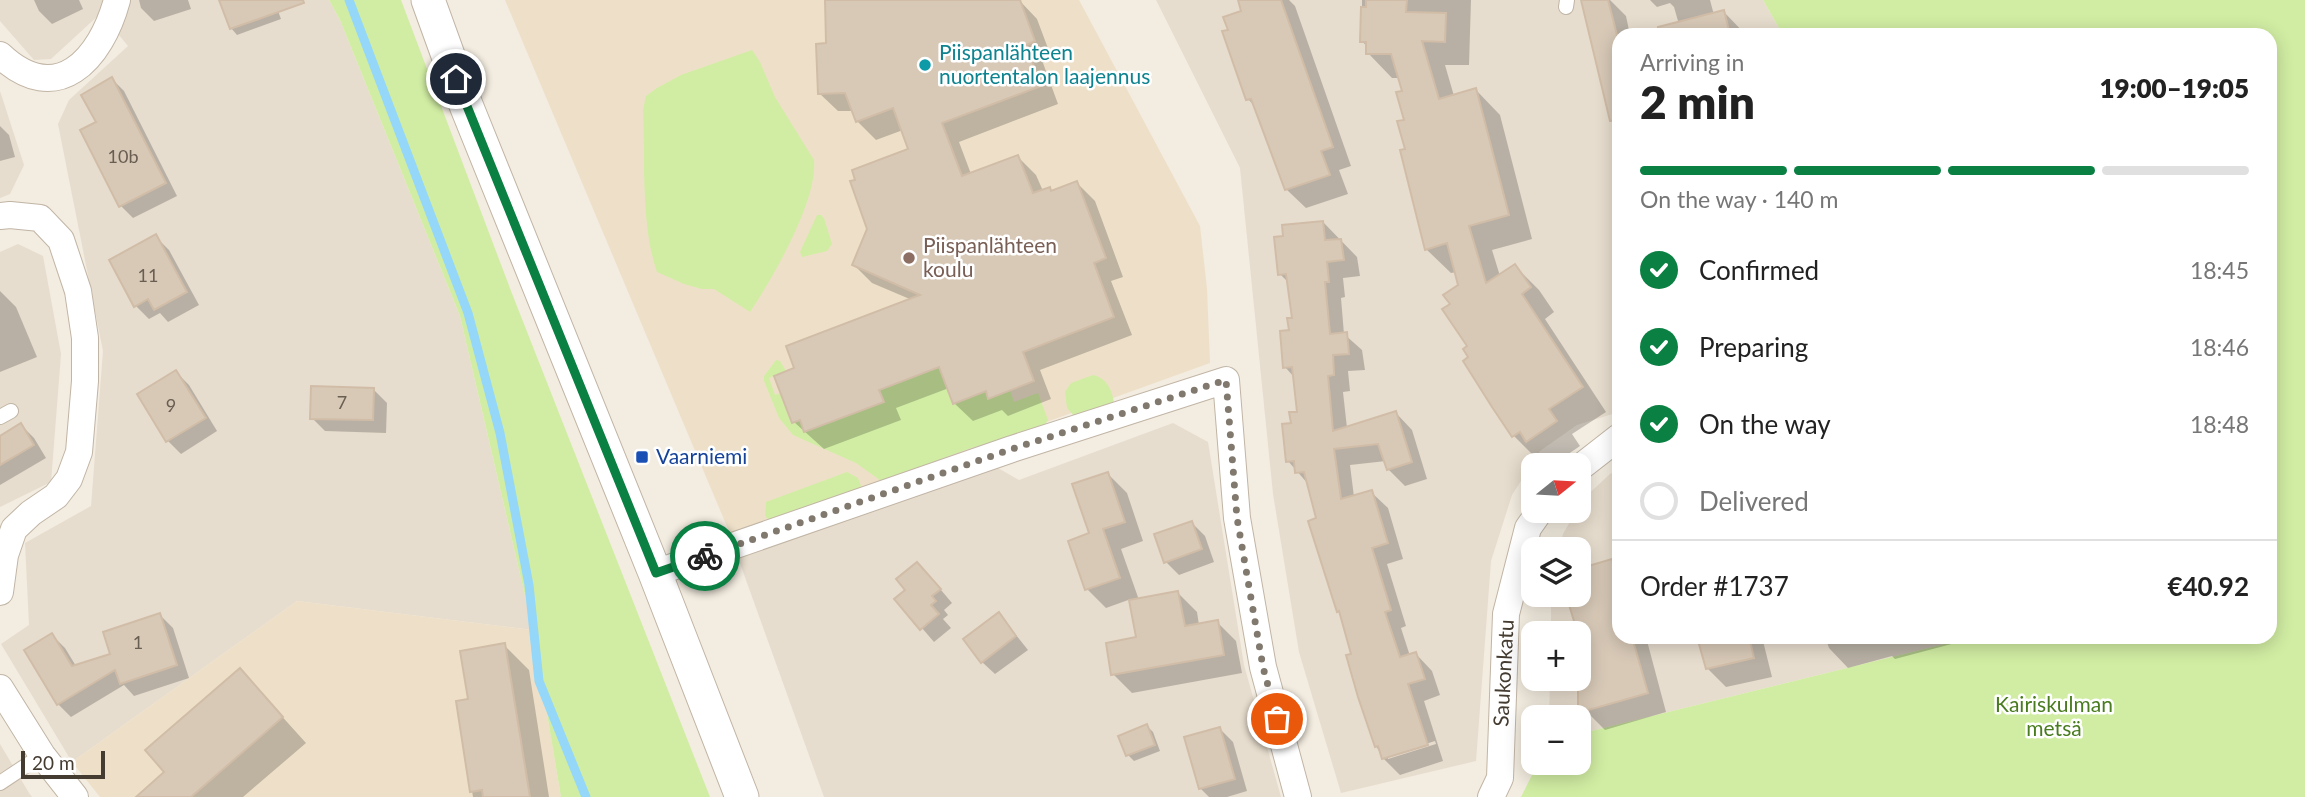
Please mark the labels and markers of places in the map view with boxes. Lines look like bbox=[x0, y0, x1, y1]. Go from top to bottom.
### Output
place label: Piispanlähteen nuortentalon laajennus bbox=[939, 39, 1150, 88]
pin bbox=[426, 49, 486, 109]
marker: Piispanlähteen nuortentalon laajennus bbox=[917, 57, 933, 73]
place label: Piispanlähteen koulu bbox=[923, 232, 1057, 281]
marker: Piispanlähteen koulu bbox=[901, 250, 917, 266]
place label: Vaarniemi bbox=[656, 443, 747, 468]
marker: Vaarniemi bbox=[634, 449, 650, 465]
pin bbox=[1247, 689, 1307, 749]

